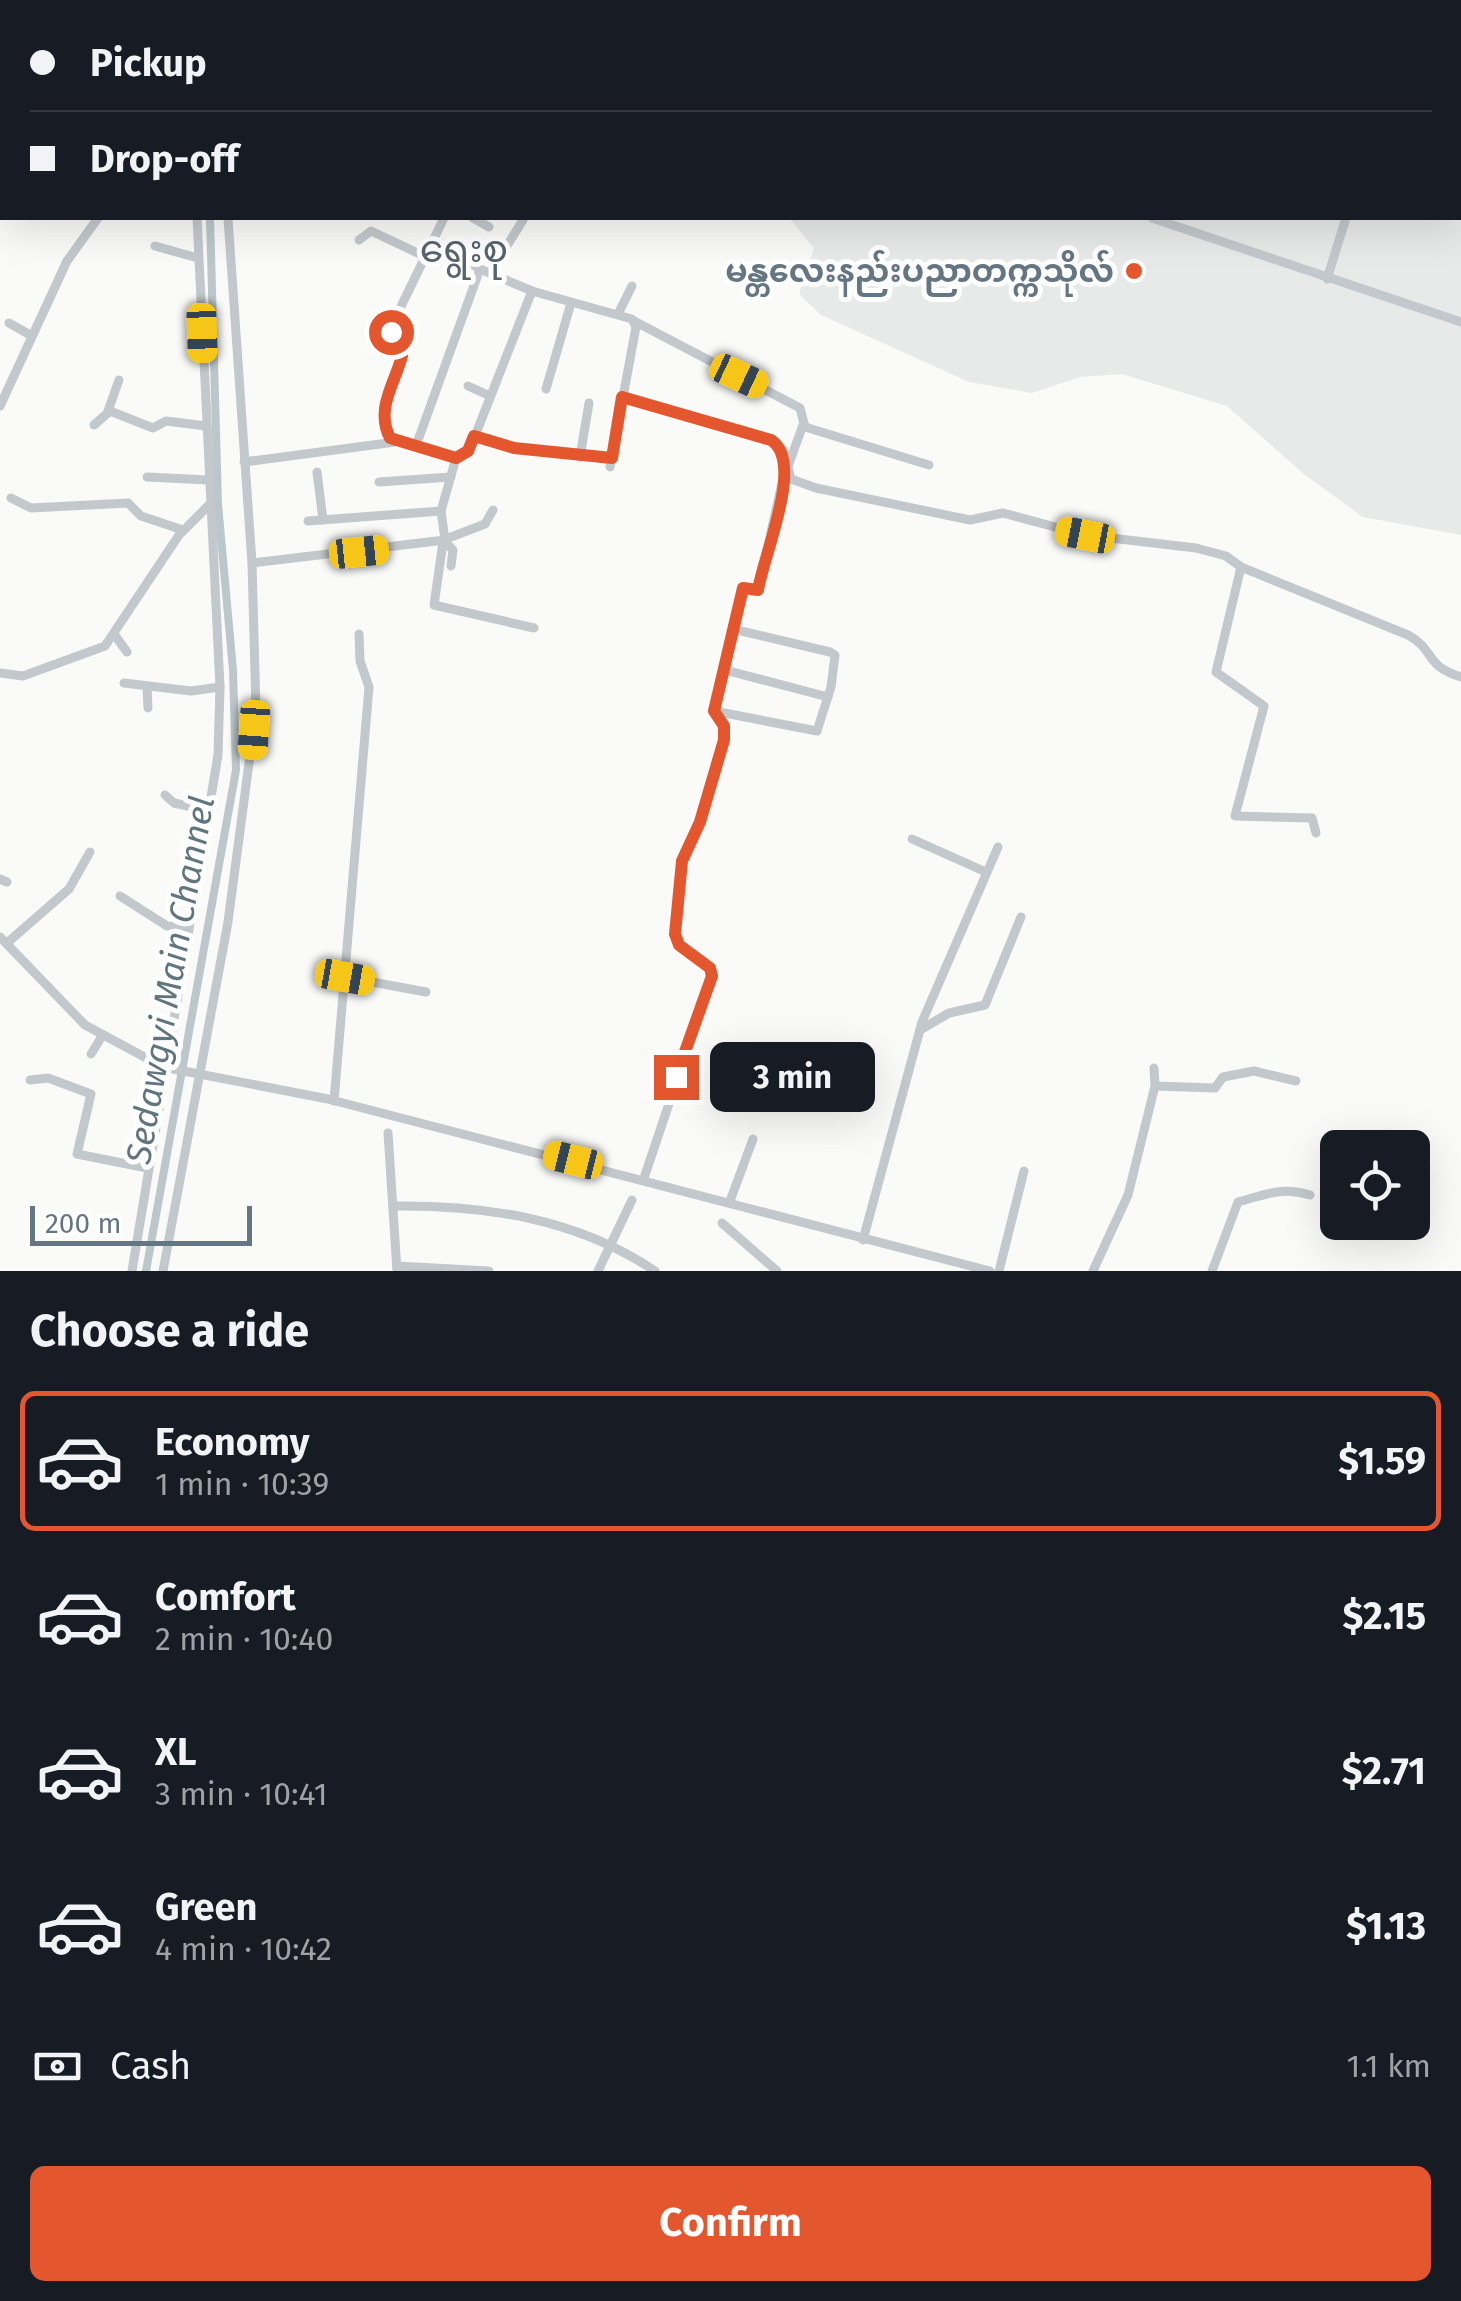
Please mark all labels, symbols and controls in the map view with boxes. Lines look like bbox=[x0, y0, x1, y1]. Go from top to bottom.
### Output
text: Pickup bbox=[90, 40, 207, 86]
text: Drop-off bbox=[90, 136, 238, 182]
district label: ရွေးစု bbox=[420, 226, 508, 280]
place label: မန္တလေးနည်းပညာတက္ကသိုလ် bbox=[725, 249, 1114, 297]
marker: မန္တလေးနည်းပညာတက္ကသိုလ် bbox=[1123, 260, 1145, 282]
car bbox=[186, 302, 218, 364]
route start bbox=[369, 310, 414, 355]
car bbox=[705, 350, 773, 402]
car bbox=[1053, 515, 1117, 555]
car bbox=[328, 534, 390, 570]
car bbox=[237, 699, 271, 761]
water label: Sedawgyi Main Channel bbox=[117, 793, 223, 1168]
car bbox=[313, 957, 377, 997]
callout: 3 min bbox=[711, 1042, 876, 1112]
route end bbox=[654, 1055, 699, 1100]
text: 3 min bbox=[753, 1058, 832, 1096]
map controls bbox=[1320, 1130, 1430, 1240]
button: locate bbox=[1320, 1130, 1430, 1240]
car bbox=[540, 1138, 606, 1182]
scale bar bbox=[30, 1201, 252, 1246]
text: 200 m bbox=[45, 1207, 122, 1240]
text: Choose a ride bbox=[30, 1304, 309, 1358]
icon: car bbox=[35, 1416, 125, 1506]
text: Economy bbox=[155, 1419, 310, 1465]
text: $1.59 bbox=[1338, 1438, 1426, 1484]
text: 1 min · 10:39 bbox=[155, 1465, 329, 1503]
icon: car bbox=[35, 1571, 125, 1661]
text: Comfort bbox=[155, 1574, 296, 1620]
text: $2.15 bbox=[1343, 1593, 1426, 1639]
text: 2 min · 10:40 bbox=[155, 1620, 333, 1658]
icon: car bbox=[35, 1726, 125, 1816]
text: XL bbox=[155, 1729, 197, 1775]
text: $2.71 bbox=[1342, 1748, 1426, 1794]
text: 3 min · 10:41 bbox=[155, 1775, 328, 1813]
icon: car bbox=[35, 1881, 125, 1971]
text: Green bbox=[155, 1884, 258, 1930]
text: $1.13 bbox=[1346, 1903, 1426, 1949]
text: 4 min · 10:42 bbox=[155, 1930, 332, 1968]
icon: cash bbox=[30, 2039, 85, 2094]
text: Cash bbox=[110, 2043, 191, 2089]
text: 1.1 km bbox=[1347, 2047, 1431, 2085]
button: Confirm bbox=[30, 2166, 1431, 2281]

